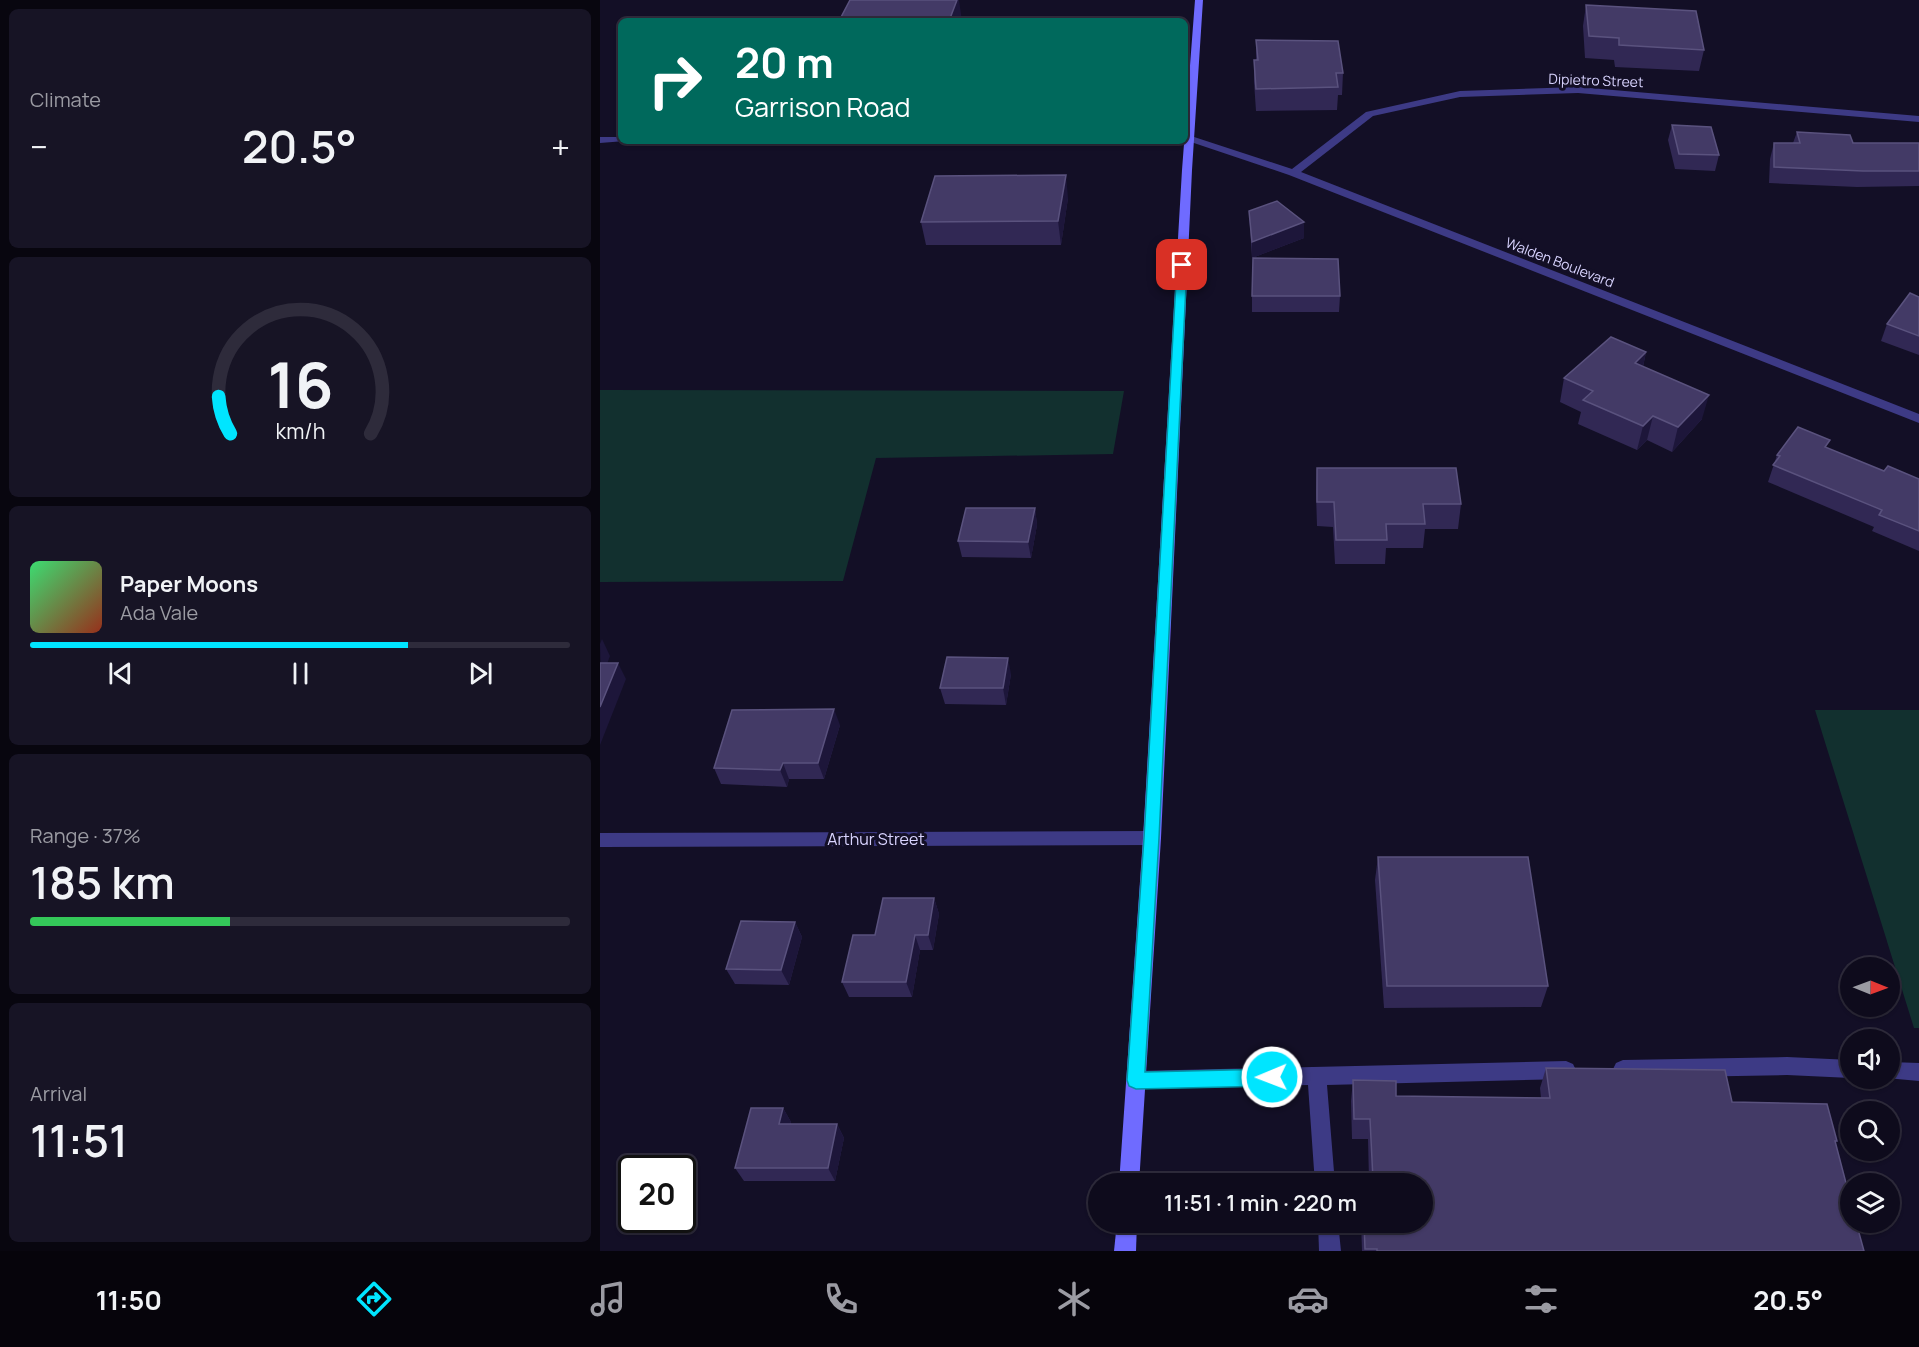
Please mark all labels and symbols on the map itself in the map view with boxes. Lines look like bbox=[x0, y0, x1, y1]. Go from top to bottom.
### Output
street label: Dipietro Street bbox=[1548, 69, 1644, 91]
street label: Walden Boulevard bbox=[1503, 233, 1617, 291]
pin bbox=[1156, 239, 1207, 290]
street label: Arthur Street bbox=[827, 828, 925, 850]
north arrow bbox=[1840, 957, 1900, 1017]
position arrow bbox=[1240, 1045, 1304, 1109]
speed limit sign: 20 bbox=[618, 1155, 696, 1233]

